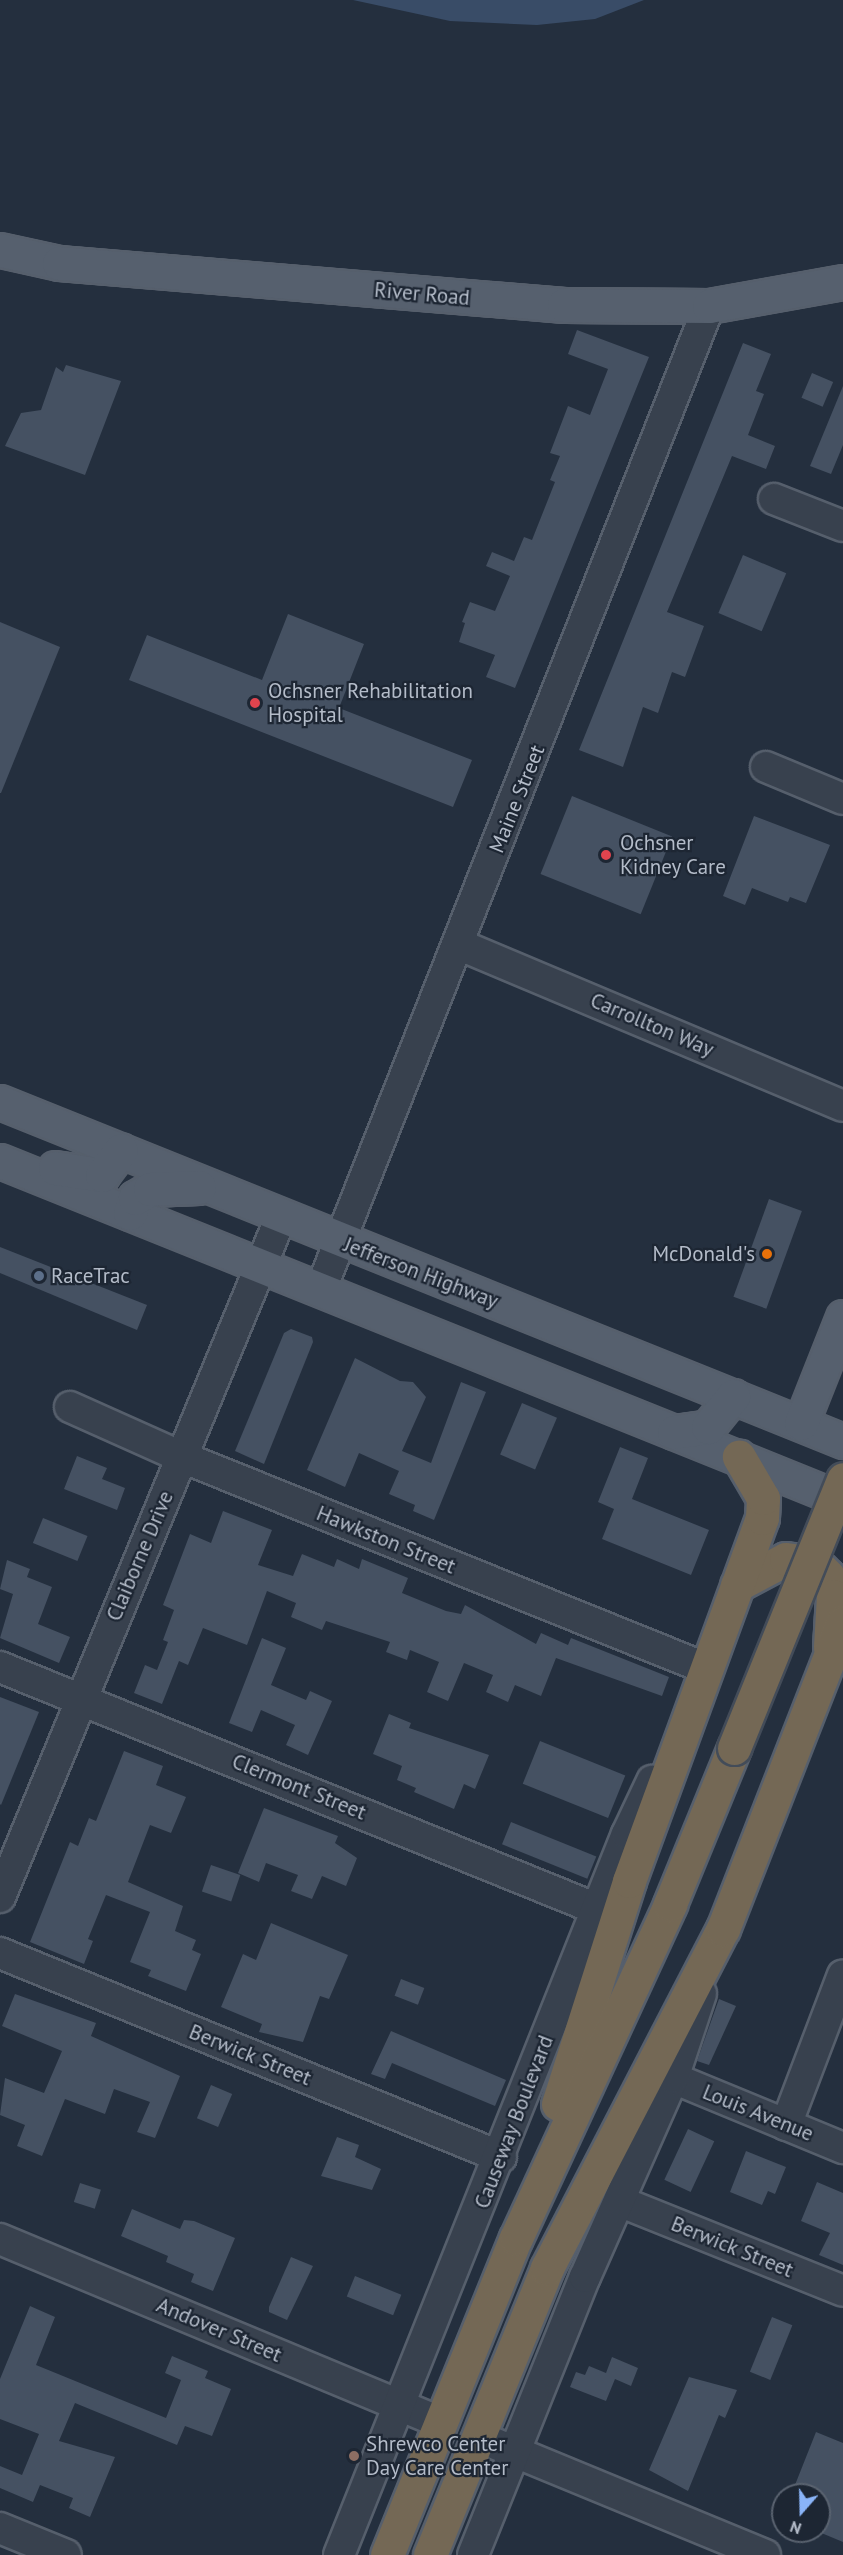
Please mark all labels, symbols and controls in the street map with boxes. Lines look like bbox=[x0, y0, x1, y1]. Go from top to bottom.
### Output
street label: River Road bbox=[373, 277, 471, 311]
place label: Ochsner Rehabilitation Hospital bbox=[268, 678, 473, 728]
marker: Ochsner Rehabilitation Hospital bbox=[246, 694, 264, 712]
street label: Maine Street bbox=[484, 741, 550, 857]
place label: Ochsner Kidney Care bbox=[620, 830, 727, 880]
marker: Ochsner Kidney Care bbox=[597, 846, 615, 864]
street label: Carrollton Way bbox=[586, 988, 718, 1062]
street label: Jefferson Highway bbox=[340, 1232, 502, 1314]
place label: McDonald's bbox=[652, 1241, 755, 1267]
marker: McDonald's bbox=[760, 1247, 774, 1261]
place label: RaceTrac bbox=[51, 1263, 130, 1289]
marker: RaceTrac bbox=[32, 1269, 46, 1283]
street label: Claiborne Drive bbox=[101, 1487, 179, 1625]
street label: Hawkston Street bbox=[313, 1501, 459, 1579]
street label: Clermont Street bbox=[228, 1749, 370, 1825]
street label: Berwick Street bbox=[185, 2019, 315, 2091]
street label: Causeway Boulevard bbox=[469, 2032, 559, 2212]
street label: Louis Avenue bbox=[699, 2079, 817, 2147]
street label: Berwick Street bbox=[667, 2211, 797, 2283]
street label: Andover Street bbox=[153, 2292, 285, 2368]
place label: Shrewco Center Day Care Center bbox=[366, 2431, 509, 2481]
marker: Shrewco Center Day Care Center bbox=[347, 2449, 361, 2463]
north arrow bbox=[771, 2483, 831, 2543]
text: N bbox=[787, 2517, 804, 2539]

